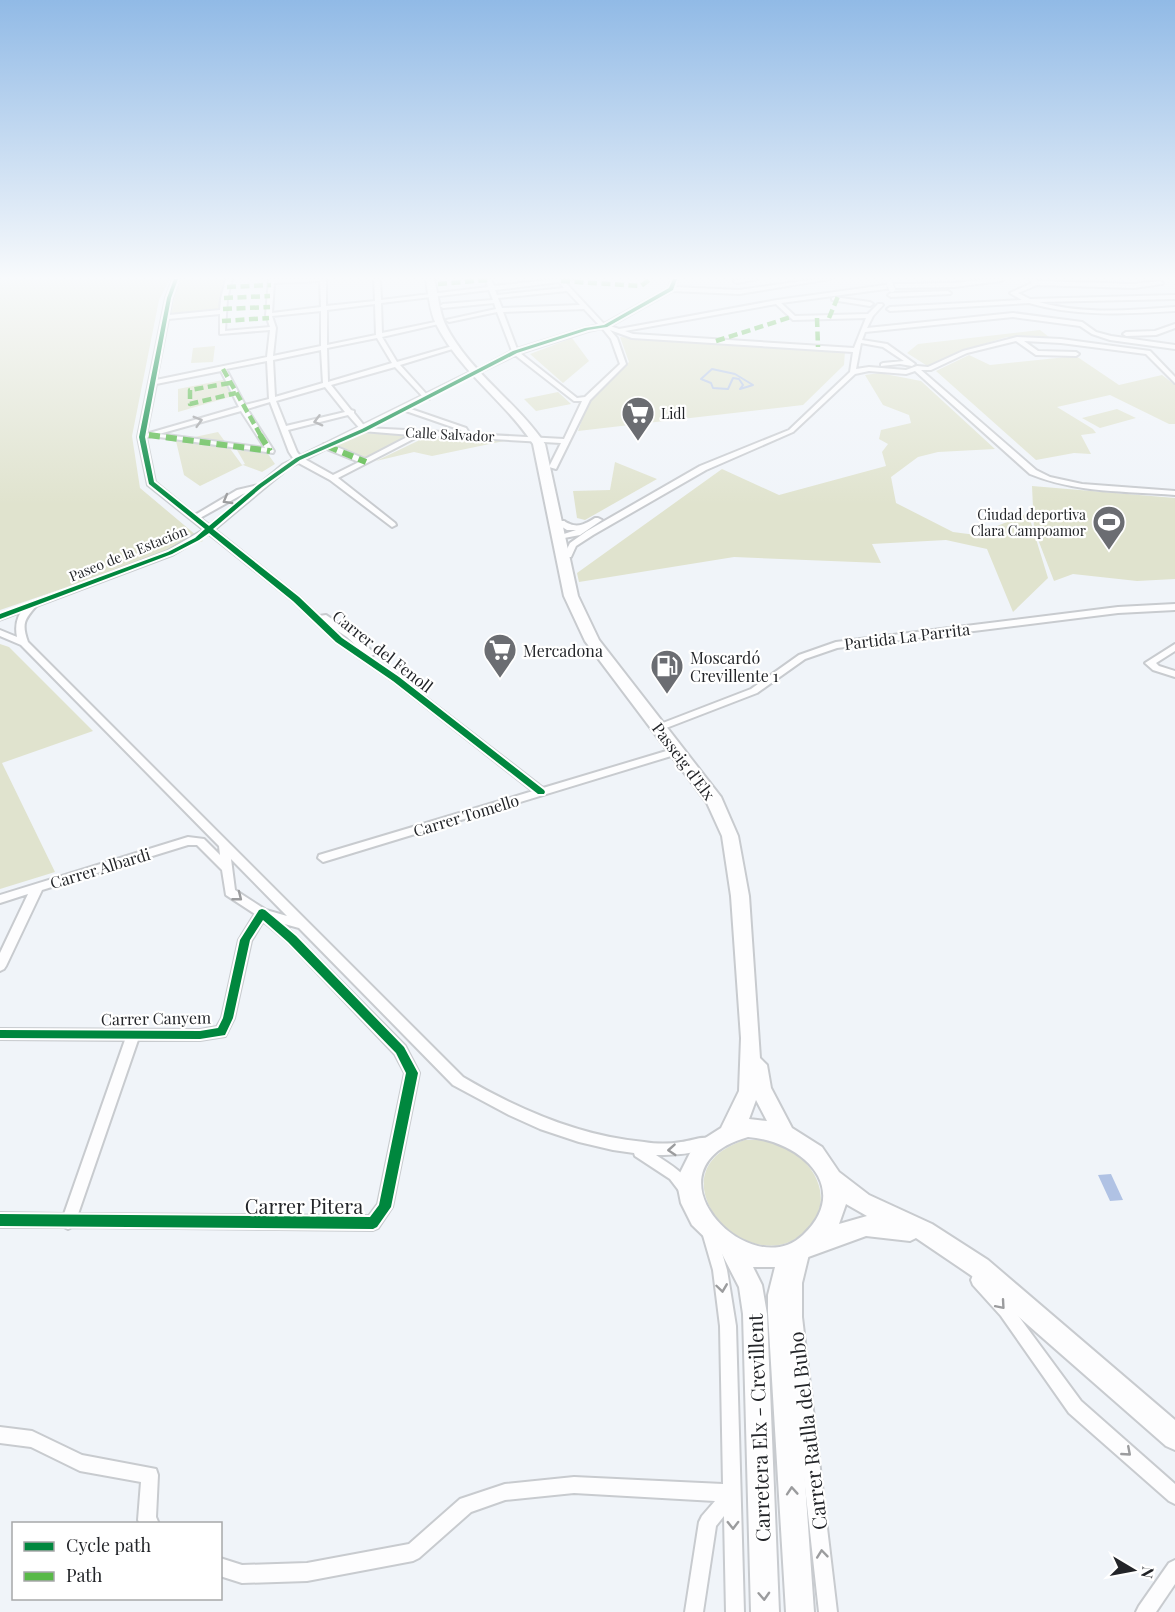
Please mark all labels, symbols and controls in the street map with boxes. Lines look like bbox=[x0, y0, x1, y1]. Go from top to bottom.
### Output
supermarket icon: Lidl bbox=[620, 395, 656, 442]
place label: Lidl bbox=[661, 404, 685, 423]
one-way arrow bbox=[313, 413, 323, 426]
one-way arrow bbox=[192, 416, 203, 428]
street label: Calle Salvador bbox=[405, 422, 496, 446]
one-way arrow bbox=[223, 493, 233, 504]
sports icon: Ciudad deportiva Clara Campoamor bbox=[1091, 504, 1127, 551]
place label: Ciudad deportiva Clara Campoamor bbox=[971, 505, 1087, 540]
street label: Paseo de la Estación bbox=[66, 520, 190, 585]
street label: Carrer del Fenoll bbox=[329, 605, 438, 697]
street label: Partida La Parrita bbox=[843, 618, 971, 654]
supermarket icon: Mercadona bbox=[482, 632, 518, 679]
place label: Mercadona bbox=[523, 640, 603, 661]
place label: Moscardó Crevillente 1 bbox=[690, 647, 779, 686]
fuel station icon: Moscardó Crevillente 1 bbox=[649, 648, 685, 695]
street label: Passeig d'Elx bbox=[648, 718, 720, 804]
street label: Carrer Tomello bbox=[411, 789, 522, 841]
street label: Carrer Albardi bbox=[47, 843, 153, 893]
one-way arrow bbox=[231, 889, 242, 900]
street label: Carrer Canyem bbox=[101, 1007, 211, 1029]
one-way arrow bbox=[667, 1144, 676, 1157]
street label: Carrer Pitera bbox=[245, 1192, 363, 1219]
one-way arrow bbox=[716, 1284, 728, 1293]
one-way arrow bbox=[994, 1298, 1005, 1309]
street label: Carretera Elx - Crevillent bbox=[740, 1313, 775, 1543]
street label: Carrer Ratlla del Bubo bbox=[781, 1330, 833, 1532]
one-way arrow bbox=[1120, 1445, 1131, 1456]
one-way arrow bbox=[785, 1486, 798, 1495]
one-way arrow bbox=[726, 1520, 739, 1529]
legend bbox=[12, 1522, 222, 1600]
text: Cycle path bbox=[66, 1533, 151, 1557]
north arrow bbox=[1103, 1540, 1163, 1600]
one-way arrow bbox=[816, 1549, 829, 1558]
text: Path bbox=[66, 1563, 103, 1587]
text: N bbox=[1137, 1565, 1160, 1581]
one-way arrow bbox=[757, 1592, 770, 1601]

